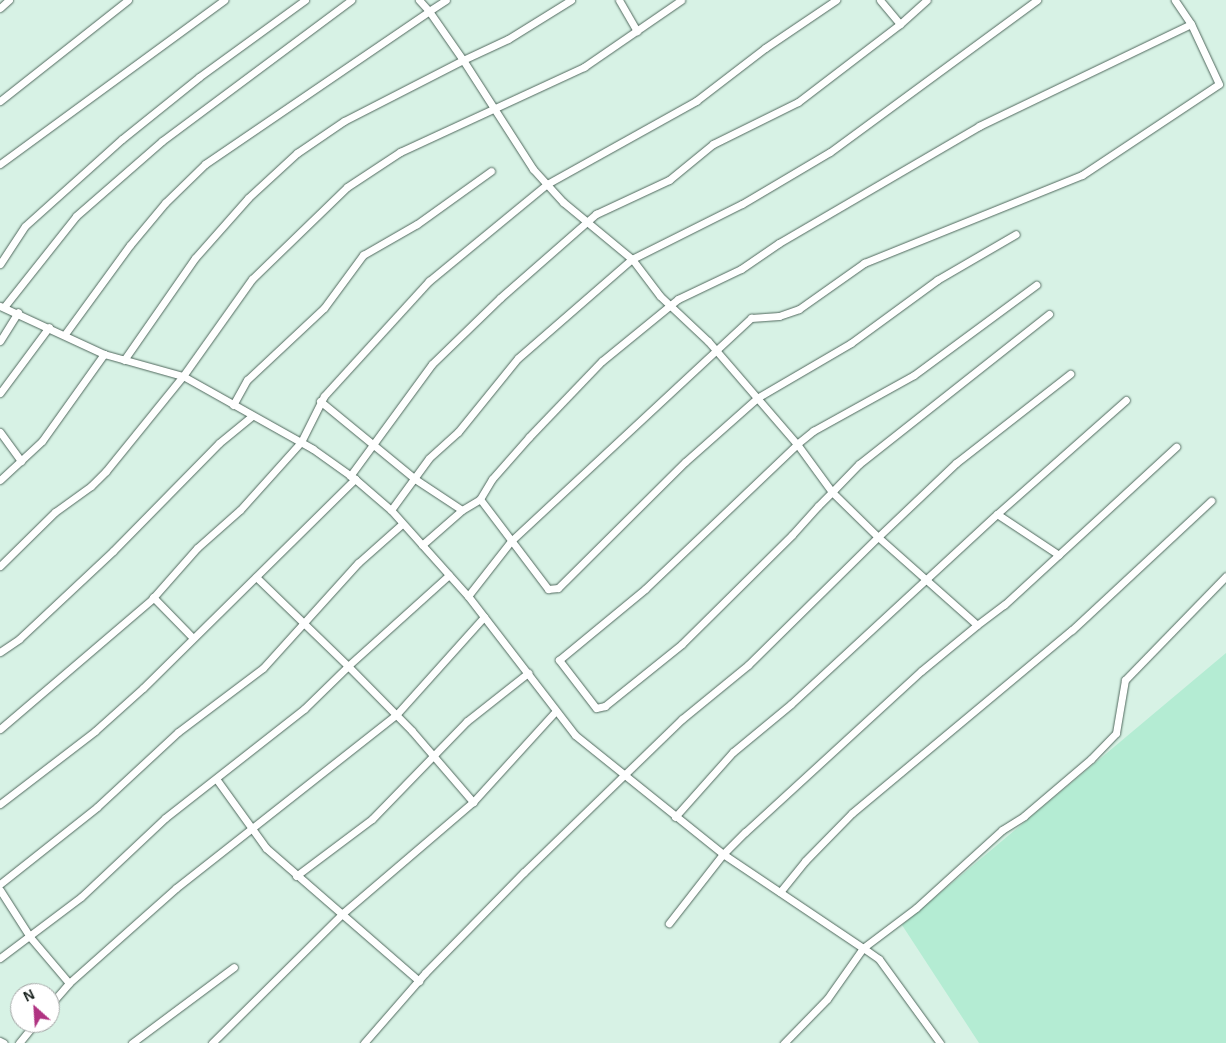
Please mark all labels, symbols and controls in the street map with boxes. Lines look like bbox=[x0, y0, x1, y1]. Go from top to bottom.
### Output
north arrow bbox=[10, 983, 60, 1033]
text: N bbox=[21, 986, 37, 1005]

